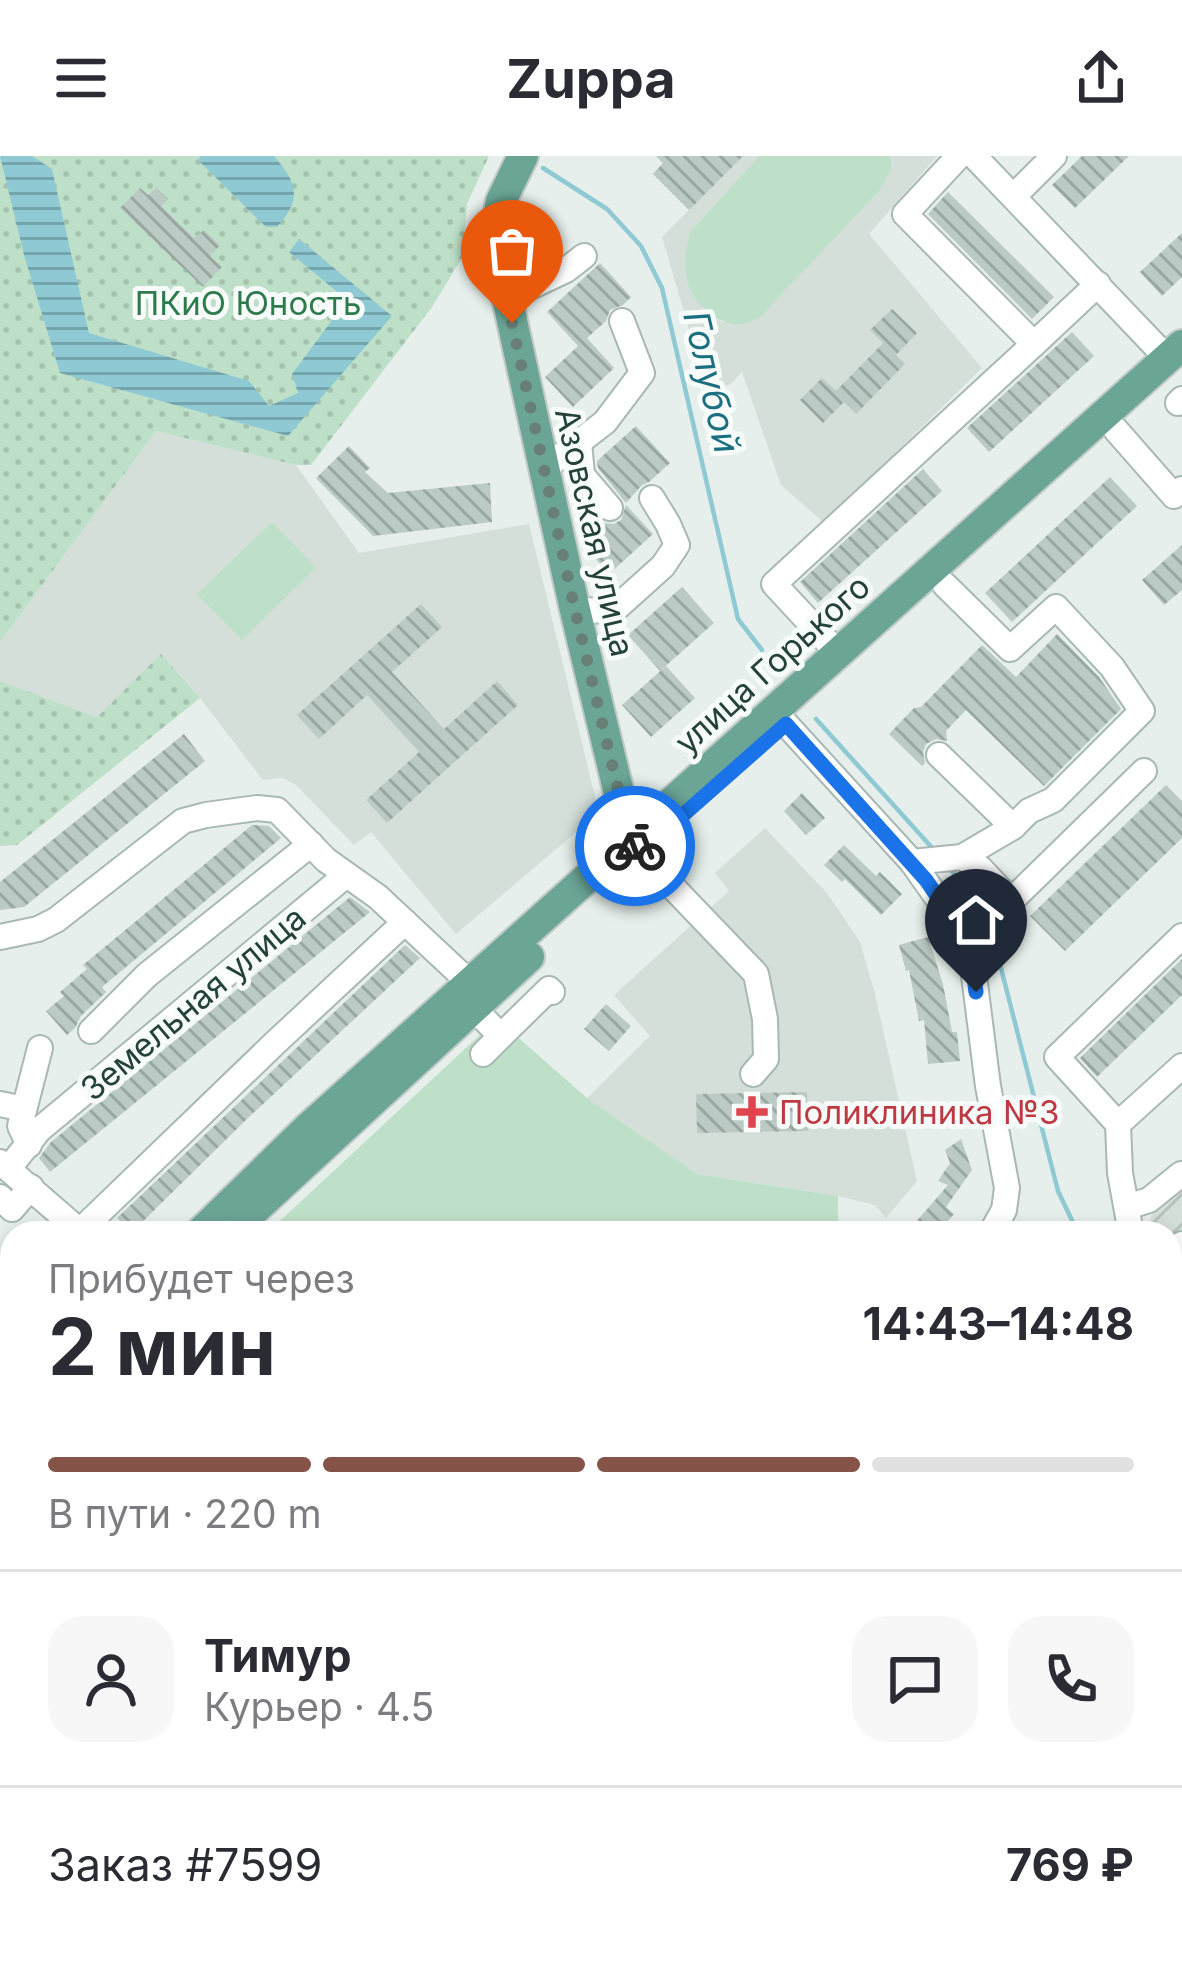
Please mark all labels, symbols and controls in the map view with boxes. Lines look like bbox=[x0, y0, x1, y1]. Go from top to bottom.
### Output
icon: menu bbox=[48, 45, 114, 111]
icon: share bbox=[1068, 45, 1134, 111]
text: Zuppa bbox=[506, 46, 676, 111]
pin bbox=[461, 200, 563, 323]
icon: bag bbox=[479, 218, 545, 284]
park label: ПКиО Юность bbox=[135, 283, 361, 323]
water label: Голубой bbox=[674, 307, 750, 457]
street label: Азовская улица bbox=[547, 404, 643, 660]
street label: улица Горького bbox=[666, 566, 878, 762]
courier bbox=[575, 786, 695, 906]
icon: bike bbox=[602, 813, 668, 879]
pin bbox=[925, 869, 1027, 992]
icon: home bbox=[943, 887, 1009, 953]
street label: Земельная улица bbox=[72, 897, 314, 1109]
place label: Поликлиника №3 bbox=[779, 1092, 1059, 1132]
marker: Поликлиника №3 bbox=[736, 1096, 768, 1128]
text: Прибудет через bbox=[48, 1255, 355, 1302]
text: 14:43–14:48 bbox=[863, 1296, 1134, 1351]
text: 2 мин bbox=[48, 1299, 276, 1394]
text: В пути · 220 m bbox=[48, 1490, 322, 1537]
button: person bbox=[48, 1616, 174, 1742]
button: chat bbox=[852, 1616, 978, 1742]
button: phone bbox=[1008, 1616, 1134, 1742]
text: Тимур bbox=[204, 1628, 352, 1683]
text: Курьер · 4.5 bbox=[204, 1683, 434, 1730]
text: Заказ #7599 bbox=[48, 1837, 322, 1892]
text: 769 ₽ bbox=[1006, 1837, 1134, 1892]

